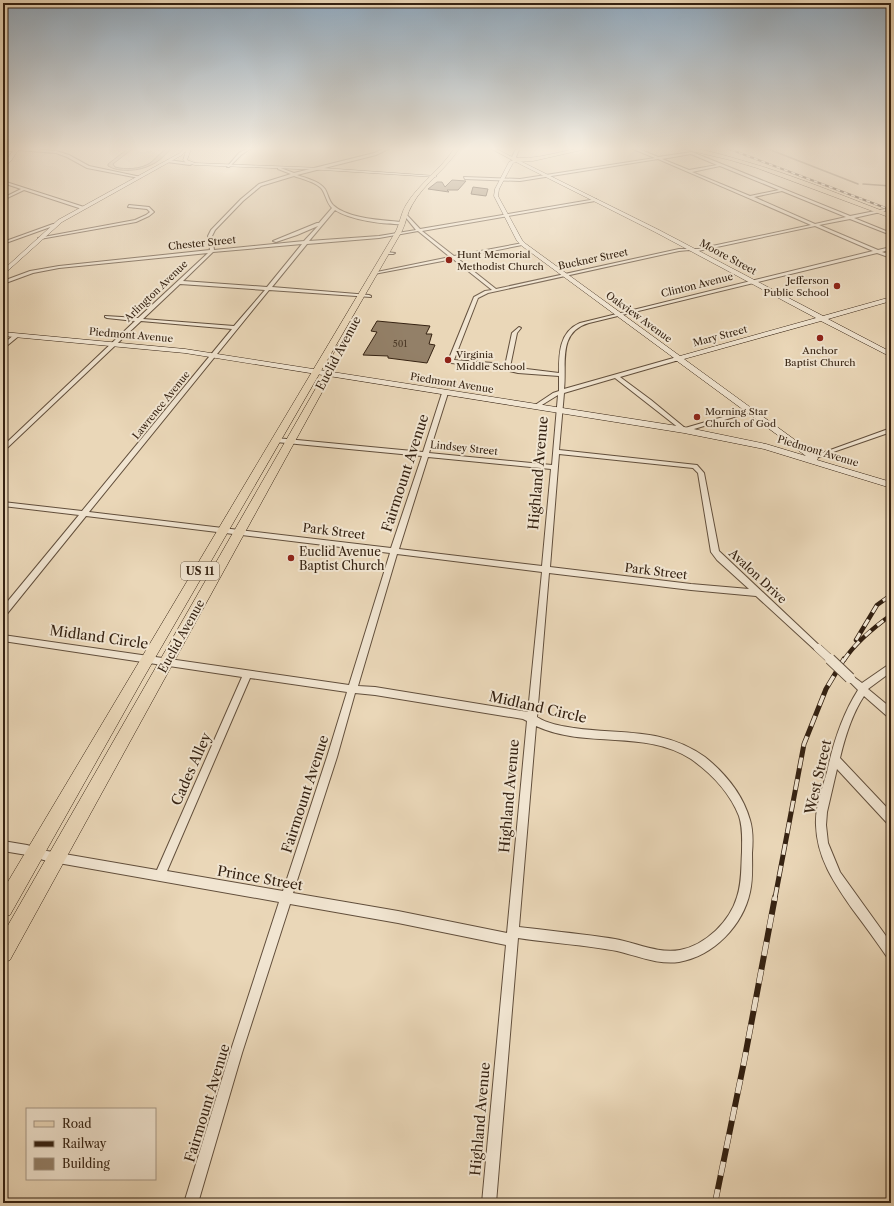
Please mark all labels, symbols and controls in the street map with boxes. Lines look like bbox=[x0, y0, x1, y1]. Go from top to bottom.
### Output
street label: Chester Street bbox=[167, 233, 237, 253]
street label: Moore Street bbox=[697, 237, 759, 278]
street label: Buckner Street bbox=[557, 245, 630, 273]
place label: Hunt Memorial Methodist Church bbox=[457, 248, 544, 273]
marker: Hunt Memorial Methodist Church bbox=[444, 255, 454, 265]
street label: Arlington Avenue bbox=[121, 257, 191, 325]
street label: Clinton Avenue bbox=[660, 270, 735, 300]
place label: Jefferson Public School bbox=[764, 274, 830, 299]
marker: Jefferson Public School bbox=[832, 281, 842, 291]
street label: Oakview Avenue bbox=[603, 289, 675, 346]
street label: Euclid Avenue bbox=[312, 313, 364, 393]
street label: Mary Street bbox=[691, 322, 749, 349]
street label: Piedmont Avenue bbox=[88, 325, 174, 345]
marker: Anchor Baptist Church bbox=[815, 333, 825, 343]
house number: 501 bbox=[393, 338, 407, 349]
place label: Anchor Baptist Church bbox=[784, 344, 856, 369]
place label: Virginia Middle School bbox=[455, 348, 525, 373]
marker: Virginia Middle School bbox=[443, 355, 453, 365]
street label: Lawrence Avenue bbox=[129, 368, 193, 442]
street label: Piedmont Avenue bbox=[409, 370, 495, 396]
place label: Morning Star Church of God bbox=[705, 405, 776, 430]
street label: Fairmount Avenue bbox=[377, 412, 433, 534]
marker: Morning Star Church of God bbox=[692, 412, 702, 422]
street label: Highland Avenue bbox=[524, 415, 552, 531]
street label: Piedmont Avenue bbox=[776, 432, 861, 470]
street label: Lindsey Street bbox=[430, 438, 499, 458]
street label: Park Street bbox=[302, 520, 367, 542]
place label: Euclid Avenue Baptist Church bbox=[299, 544, 385, 573]
street label: Avalon Drive bbox=[725, 545, 790, 607]
marker: Euclid Avenue Baptist Church bbox=[286, 553, 296, 563]
street label: Park Street bbox=[624, 560, 689, 582]
road number: US 11 bbox=[181, 562, 219, 580]
street label: Euclid Avenue bbox=[155, 596, 208, 675]
street label: Midland Circle bbox=[48, 621, 150, 653]
street label: Midland Circle bbox=[487, 687, 589, 727]
street label: Cades Alley bbox=[167, 730, 215, 808]
street label: Fairmount Avenue bbox=[277, 733, 333, 855]
street label: Highland Avenue bbox=[495, 738, 523, 854]
street label: West Street bbox=[800, 738, 835, 817]
street label: Prince Street bbox=[216, 862, 304, 894]
street label: Fairmount Avenue bbox=[180, 1041, 234, 1164]
street label: Highland Avenue bbox=[466, 1061, 494, 1177]
legend bbox=[26, 1108, 156, 1180]
text: Road bbox=[62, 1116, 92, 1131]
text: Railway bbox=[62, 1136, 107, 1151]
text: Building bbox=[62, 1156, 110, 1171]

